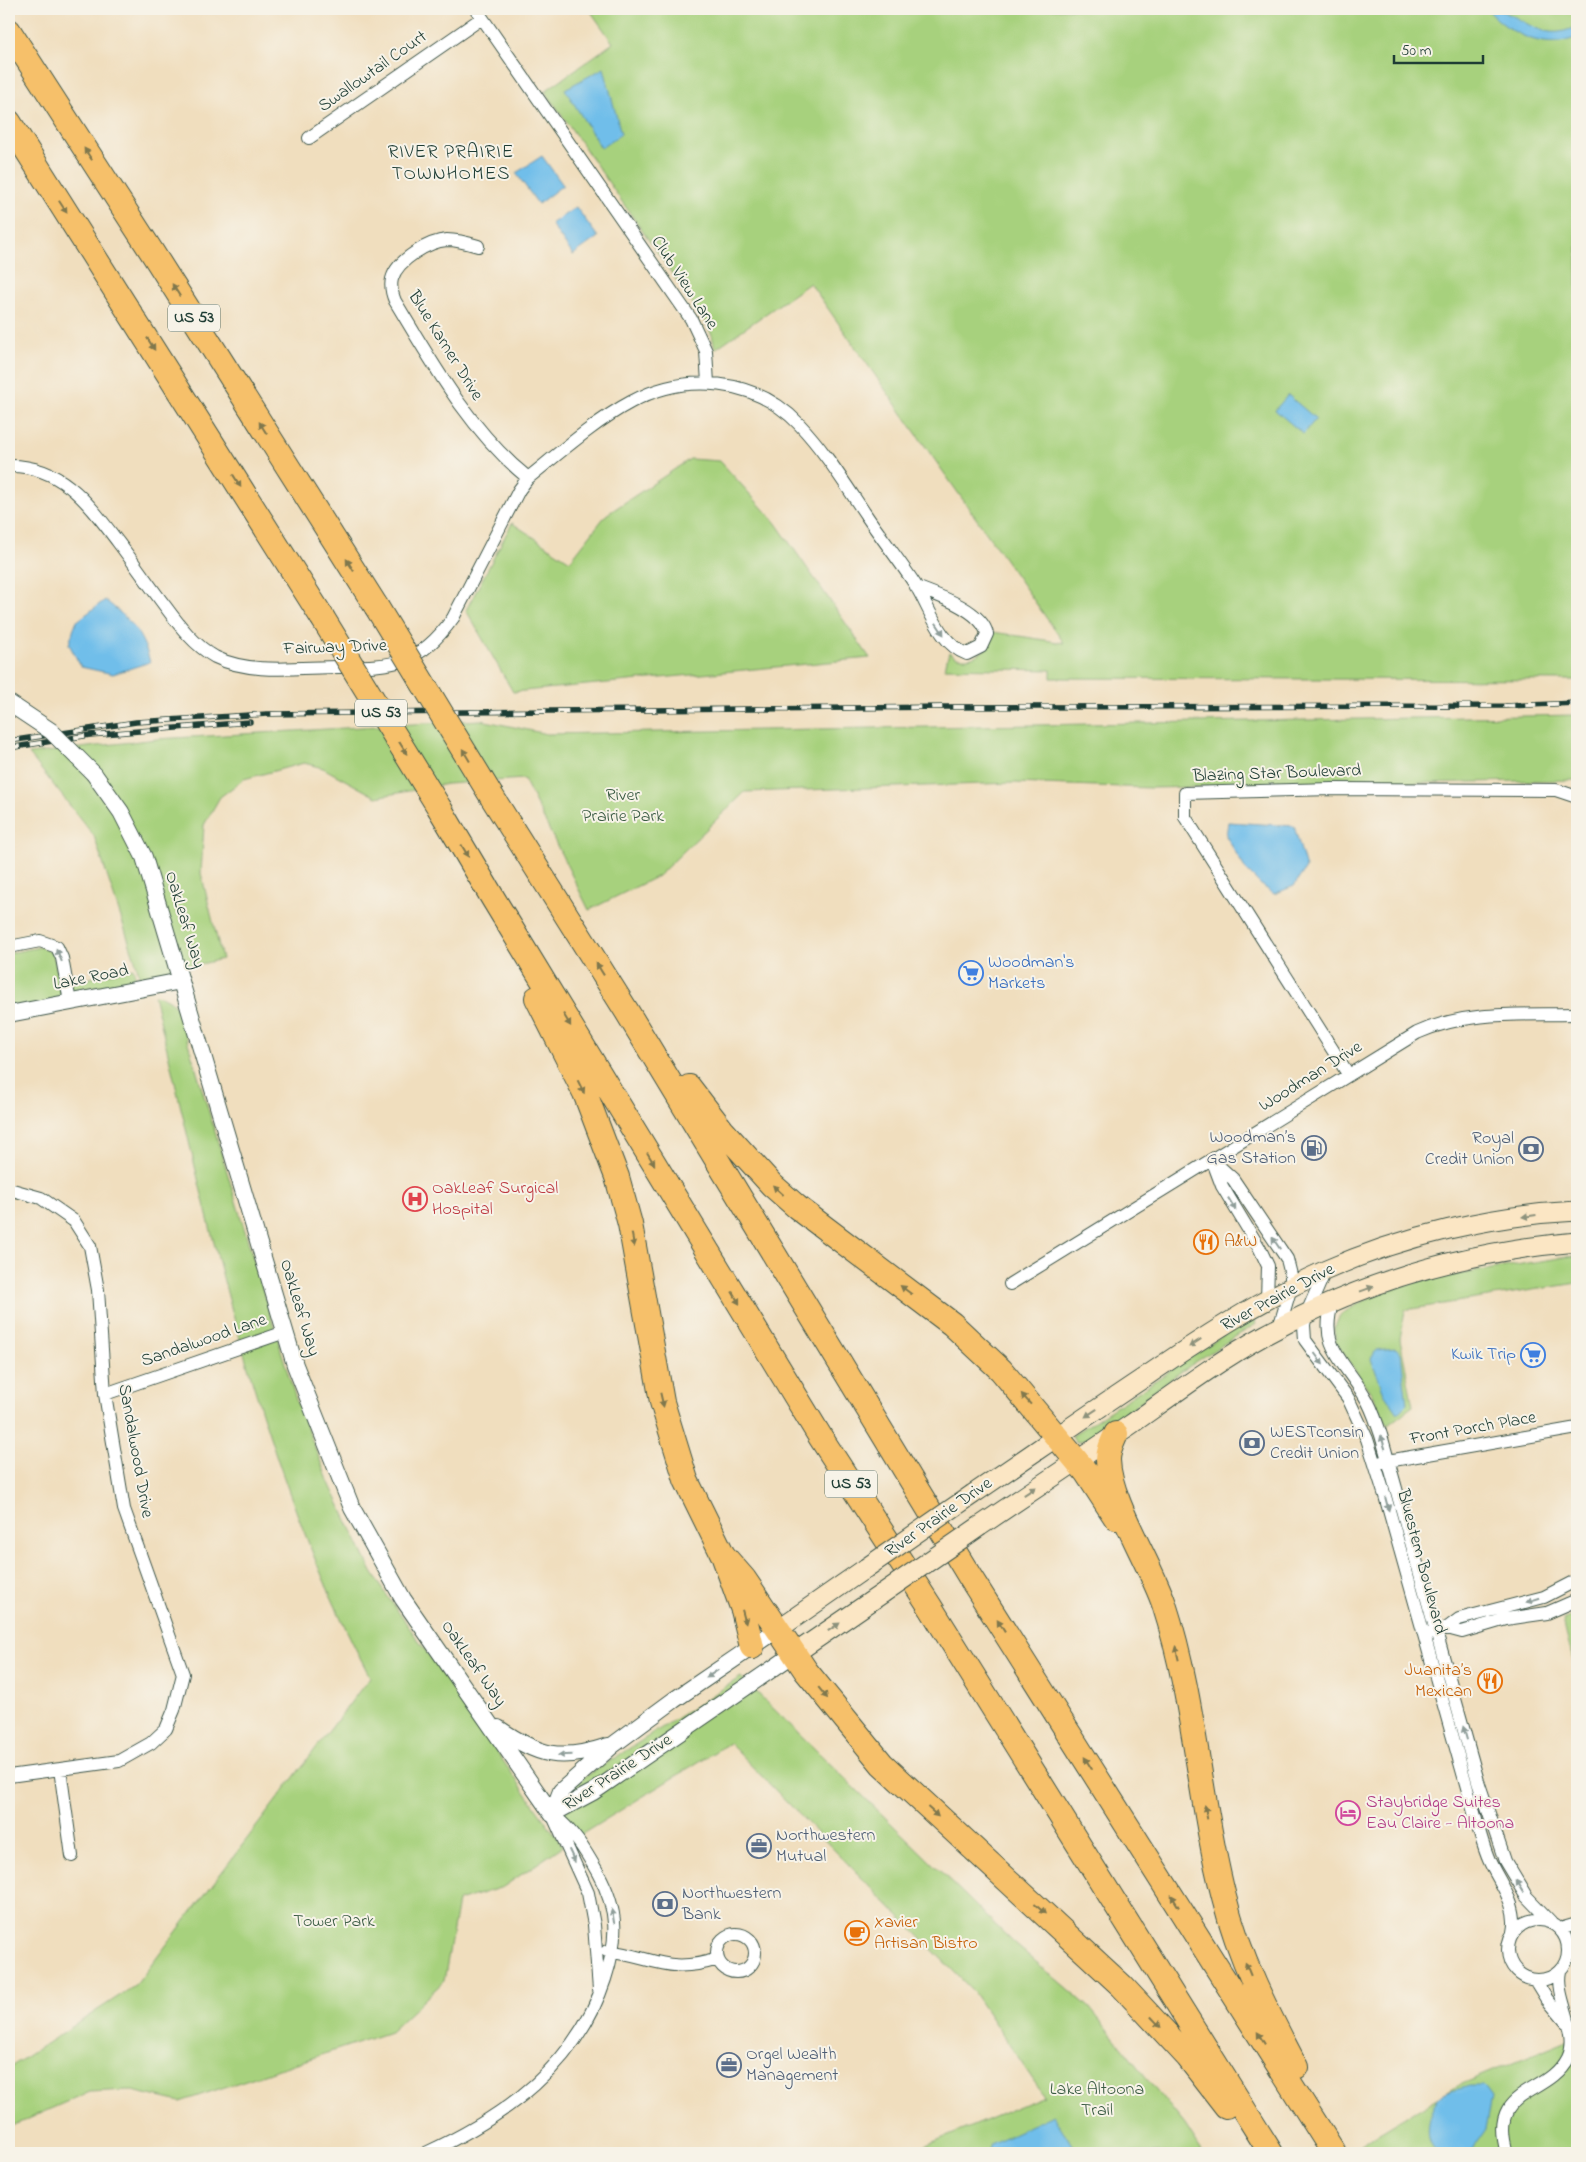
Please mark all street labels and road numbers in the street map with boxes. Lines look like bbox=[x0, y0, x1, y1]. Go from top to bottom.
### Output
street label: Swallowtail Court bbox=[313, 25, 433, 119]
street label: Club View Lane bbox=[644, 231, 725, 336]
street label: Blue Karner Drive bbox=[400, 285, 490, 407]
road number: US 53 bbox=[168, 304, 220, 332]
street label: Fairway Drive bbox=[282, 633, 388, 663]
road number: US 53 bbox=[355, 700, 407, 726]
street label: Blazing Star Boulevard bbox=[1191, 758, 1362, 791]
street label: OakLeaf Way bbox=[157, 868, 211, 972]
street label: Lake Road bbox=[51, 958, 131, 998]
street label: Woodman Drive bbox=[1254, 1034, 1368, 1119]
street label: OakLeaf Way bbox=[272, 1256, 326, 1360]
street label: River Prairie Drive bbox=[1216, 1257, 1340, 1339]
street label: Sandalwood Lane bbox=[138, 1307, 271, 1375]
street label: Sandalwood Drive bbox=[110, 1382, 160, 1521]
street label: Front Porch Place bbox=[1407, 1405, 1539, 1453]
road number: US 53 bbox=[825, 1470, 877, 1498]
street label: River Prairie Drive bbox=[880, 1471, 999, 1565]
street label: Bluestem Boulevard bbox=[1389, 1486, 1453, 1637]
street label: OakLeaf Way bbox=[434, 1615, 512, 1713]
street label: River Prairie Drive bbox=[558, 1727, 679, 1818]

